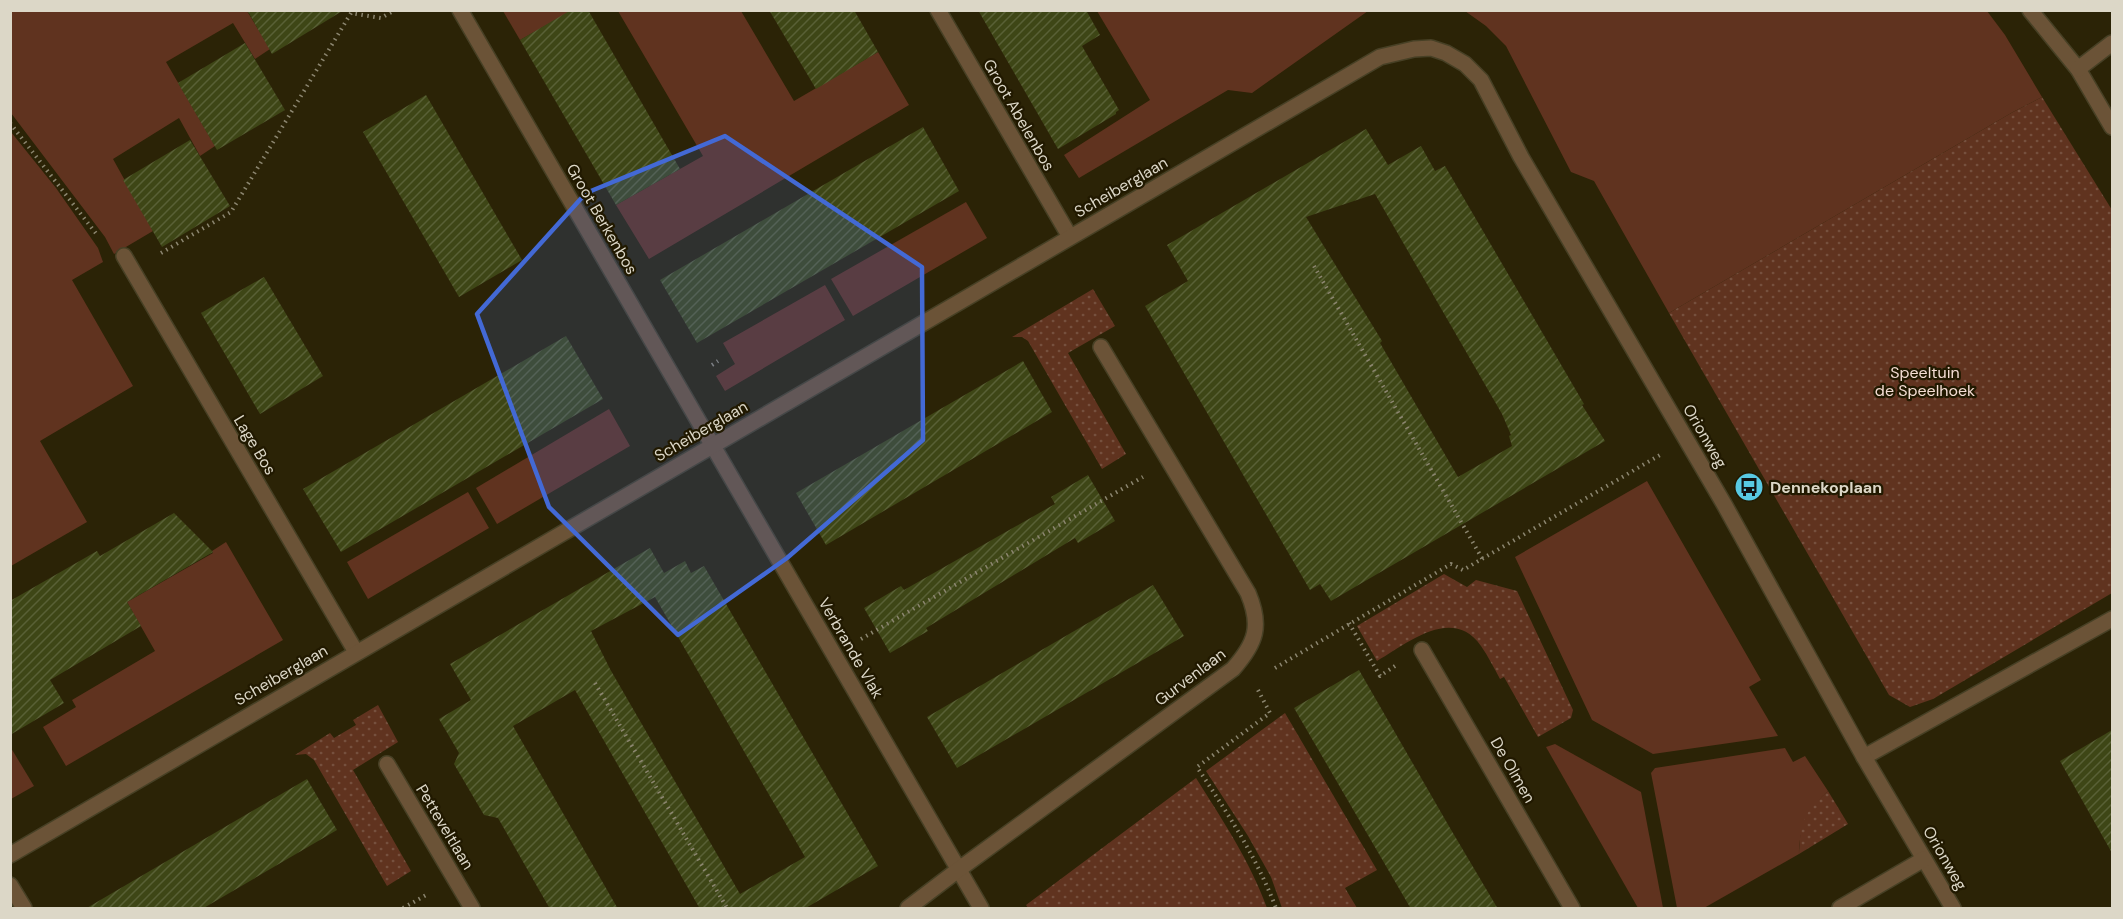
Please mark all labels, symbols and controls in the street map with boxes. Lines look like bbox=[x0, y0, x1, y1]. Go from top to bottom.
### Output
street label: Groot Abelenbos bbox=[978, 55, 1060, 175]
street label: Scheiberglaan bbox=[1071, 152, 1171, 222]
street label: Groot Berkenbos bbox=[562, 160, 642, 278]
park label: Speeltuin de Speelhoek bbox=[1875, 362, 1975, 401]
street label: Scheiberglaan bbox=[651, 396, 751, 466]
street label: Orionweg bbox=[1678, 400, 1732, 472]
street label: Lage Bos bbox=[229, 411, 281, 479]
bus stop icon: Dennekoplaan bbox=[1733, 471, 1765, 503]
place label: Dennekoplaan bbox=[1770, 477, 1882, 498]
street label: Verbrande Vlak bbox=[814, 594, 888, 702]
street label: Scheiberglaan bbox=[231, 640, 331, 710]
street label: Gurvenlaan bbox=[1150, 643, 1230, 711]
street label: De Olmen bbox=[1486, 733, 1540, 807]
street label: Petteveltlaan bbox=[411, 781, 479, 873]
street label: Orionweg bbox=[1918, 822, 1972, 894]

